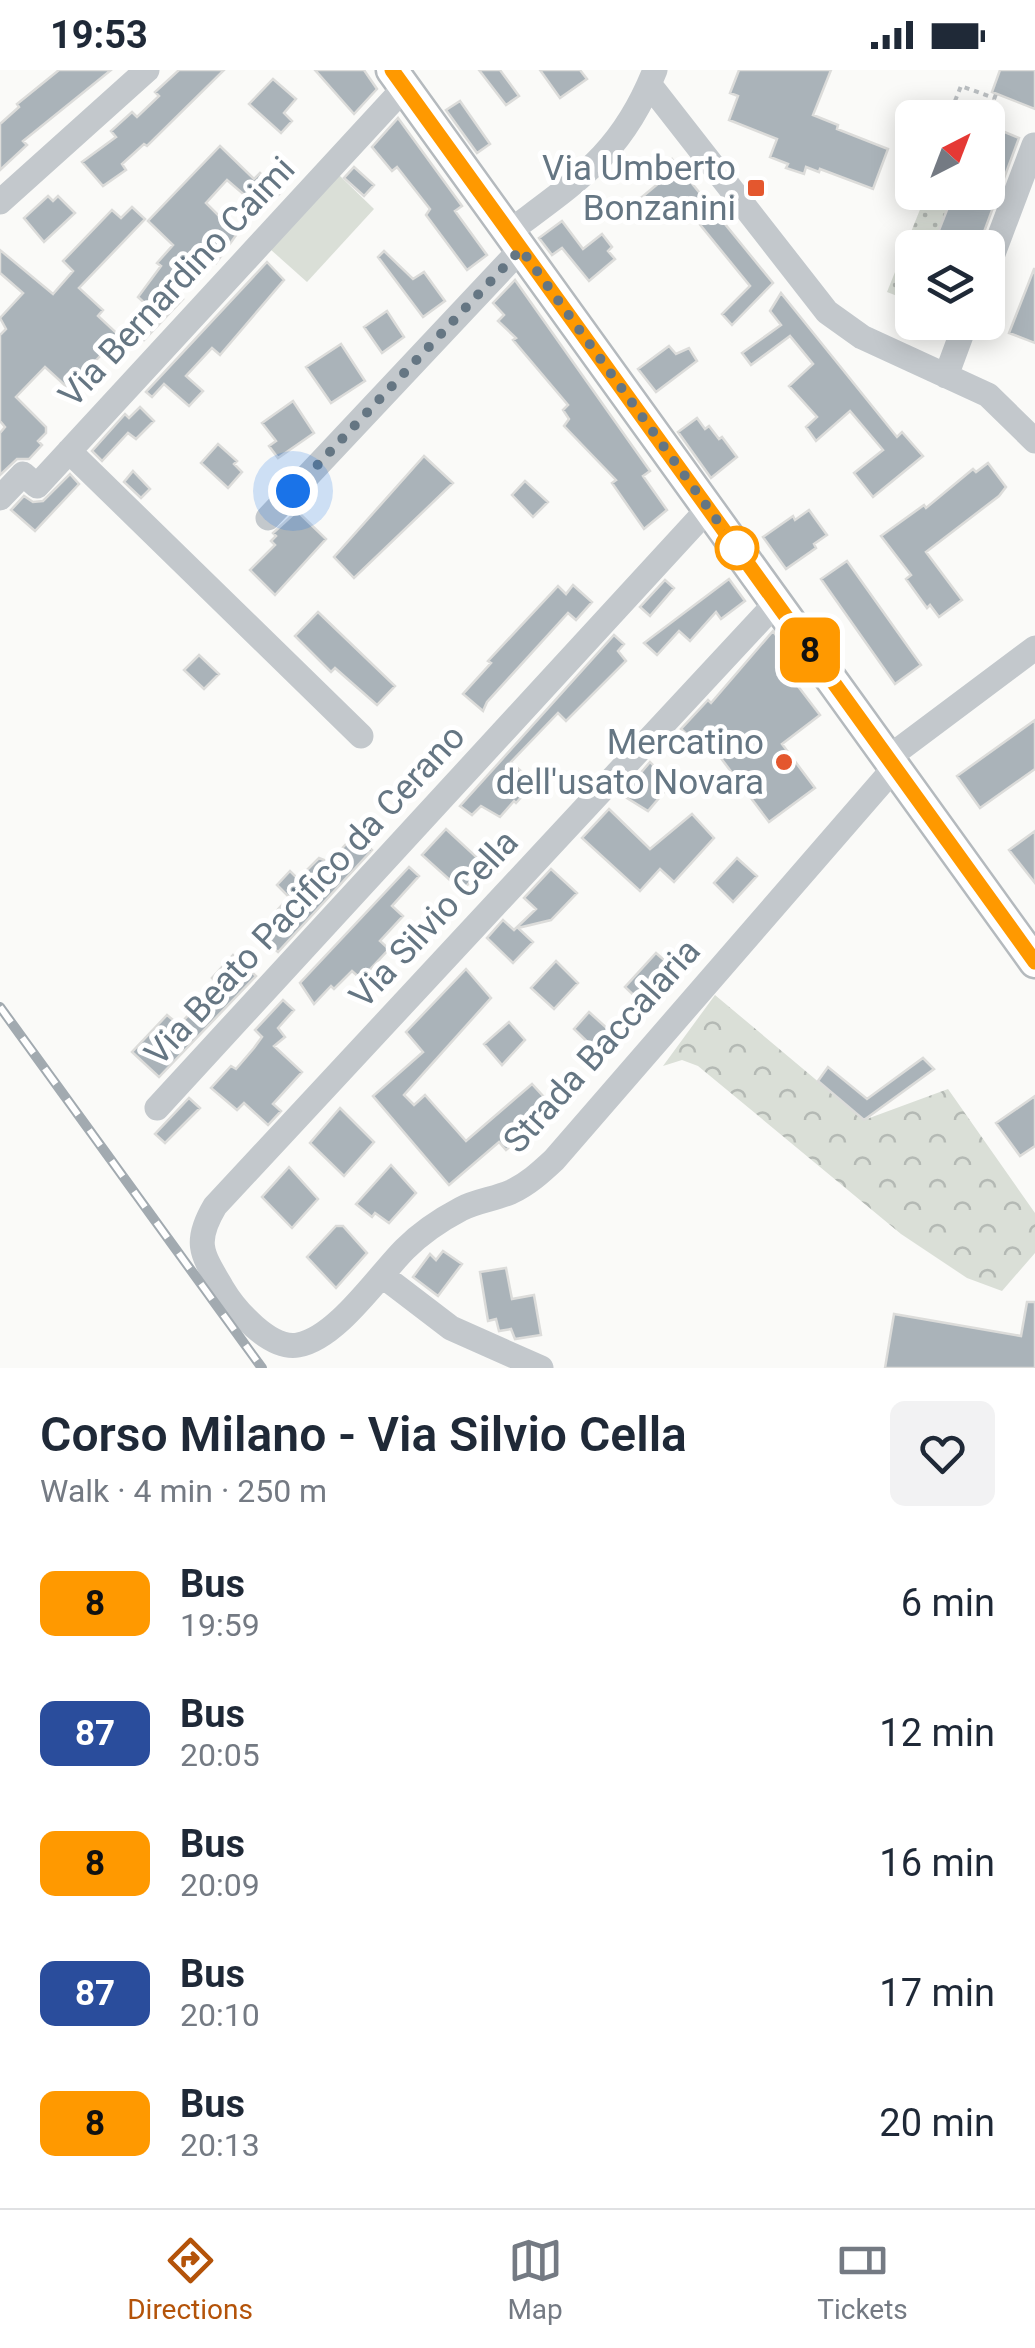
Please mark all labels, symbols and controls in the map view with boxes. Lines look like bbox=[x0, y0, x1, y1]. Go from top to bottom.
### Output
text: 19:53 bbox=[50, 13, 148, 57]
north arrow bbox=[895, 100, 1005, 210]
map controls bbox=[895, 100, 1005, 340]
place label: Via Umberto Bonzanini bbox=[542, 148, 736, 229]
street label: Via Bernardino Caimi bbox=[51, 149, 303, 415]
marker: Via Umberto Bonzanini bbox=[745, 177, 767, 199]
button: layers bbox=[895, 230, 1005, 340]
your location bbox=[268, 466, 318, 516]
unlabelled marker bbox=[716, 527, 758, 569]
line badge: 8 bbox=[778, 618, 842, 682]
text: 8 bbox=[800, 630, 820, 671]
street label: Via Beato Pacifico da Cerano bbox=[137, 716, 473, 1074]
place label: Mercatino dell'usato Novara bbox=[496, 722, 764, 803]
marker: Mercatino dell'usato Novara bbox=[773, 751, 795, 773]
street label: Via Silvio Cella bbox=[341, 822, 527, 1016]
street label: Strada Baccalaria bbox=[495, 931, 709, 1161]
button: heart bbox=[890, 1401, 995, 1506]
text: Corso Milano - Via Silvio Cella bbox=[40, 1406, 687, 1463]
text: Walk · 4 min · 250 m bbox=[40, 1472, 327, 1510]
text: Bus bbox=[180, 1562, 245, 1606]
text: 6 min bbox=[901, 1581, 995, 1625]
text: 8 bbox=[85, 1583, 105, 1624]
text: 19:59 bbox=[180, 1606, 260, 1644]
text: Bus bbox=[180, 1692, 245, 1736]
text: 12 min bbox=[879, 1711, 995, 1755]
text: 87 bbox=[75, 1713, 115, 1754]
text: 20:05 bbox=[180, 1736, 260, 1774]
text: Bus bbox=[180, 1822, 245, 1866]
text: 16 min bbox=[879, 1841, 995, 1885]
text: 8 bbox=[85, 1843, 105, 1884]
text: 20:09 bbox=[180, 1866, 260, 1904]
text: Bus bbox=[180, 1952, 245, 1996]
text: 17 min bbox=[879, 1971, 995, 2015]
text: 87 bbox=[75, 1973, 115, 2014]
text: 20:10 bbox=[180, 1996, 260, 2034]
text: Bus bbox=[180, 2082, 245, 2126]
text: 20 min bbox=[879, 2101, 995, 2145]
text: 8 bbox=[85, 2103, 105, 2144]
text: 20:13 bbox=[180, 2126, 260, 2164]
tab: Directions bbox=[127, 2233, 253, 2326]
tab: Map bbox=[507, 2233, 563, 2326]
tab: Tickets bbox=[817, 2233, 908, 2326]

